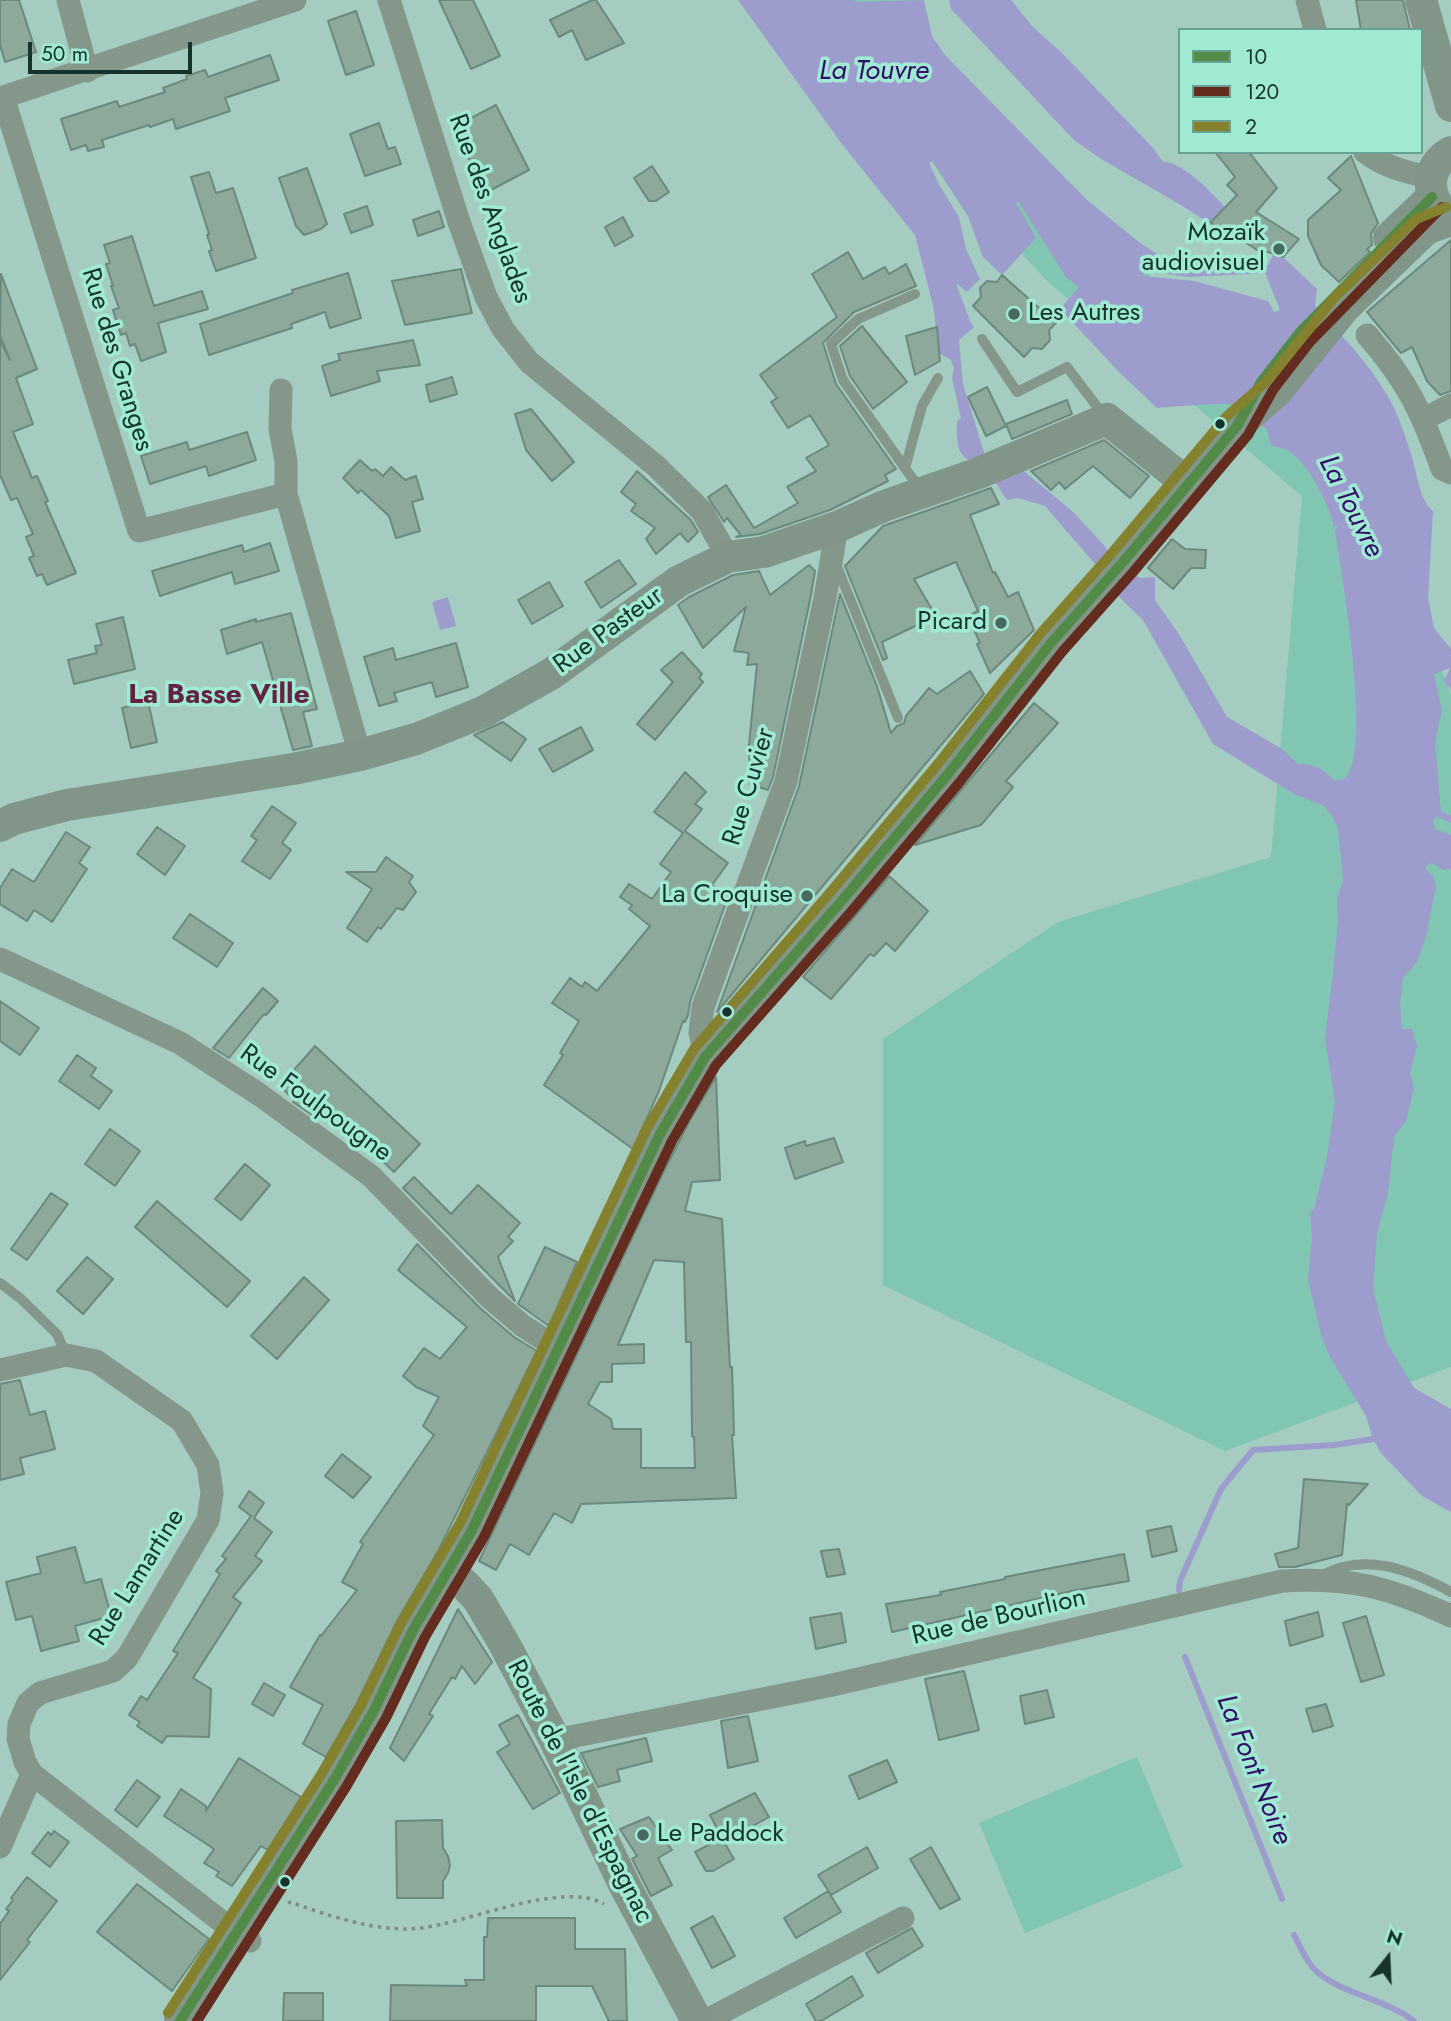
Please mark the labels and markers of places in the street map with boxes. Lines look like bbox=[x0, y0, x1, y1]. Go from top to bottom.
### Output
place label: Mozaïk audiovisuel bbox=[1142, 218, 1265, 280]
marker: Mozaïk audiovisuel bbox=[1271, 241, 1287, 257]
place label: Les Autres bbox=[1028, 298, 1140, 330]
marker: Les Autres bbox=[1006, 306, 1022, 322]
unlabelled marker bbox=[1213, 417, 1227, 431]
place label: Picard bbox=[917, 607, 987, 639]
marker: Picard bbox=[993, 615, 1009, 631]
place label: La Croquise bbox=[661, 880, 793, 912]
marker: La Croquise bbox=[799, 888, 815, 904]
unlabelled marker bbox=[720, 1005, 734, 1019]
place label: Le Paddock bbox=[657, 1819, 784, 1851]
marker: Le Paddock bbox=[635, 1827, 651, 1843]
unlabelled marker bbox=[278, 1875, 292, 1889]

